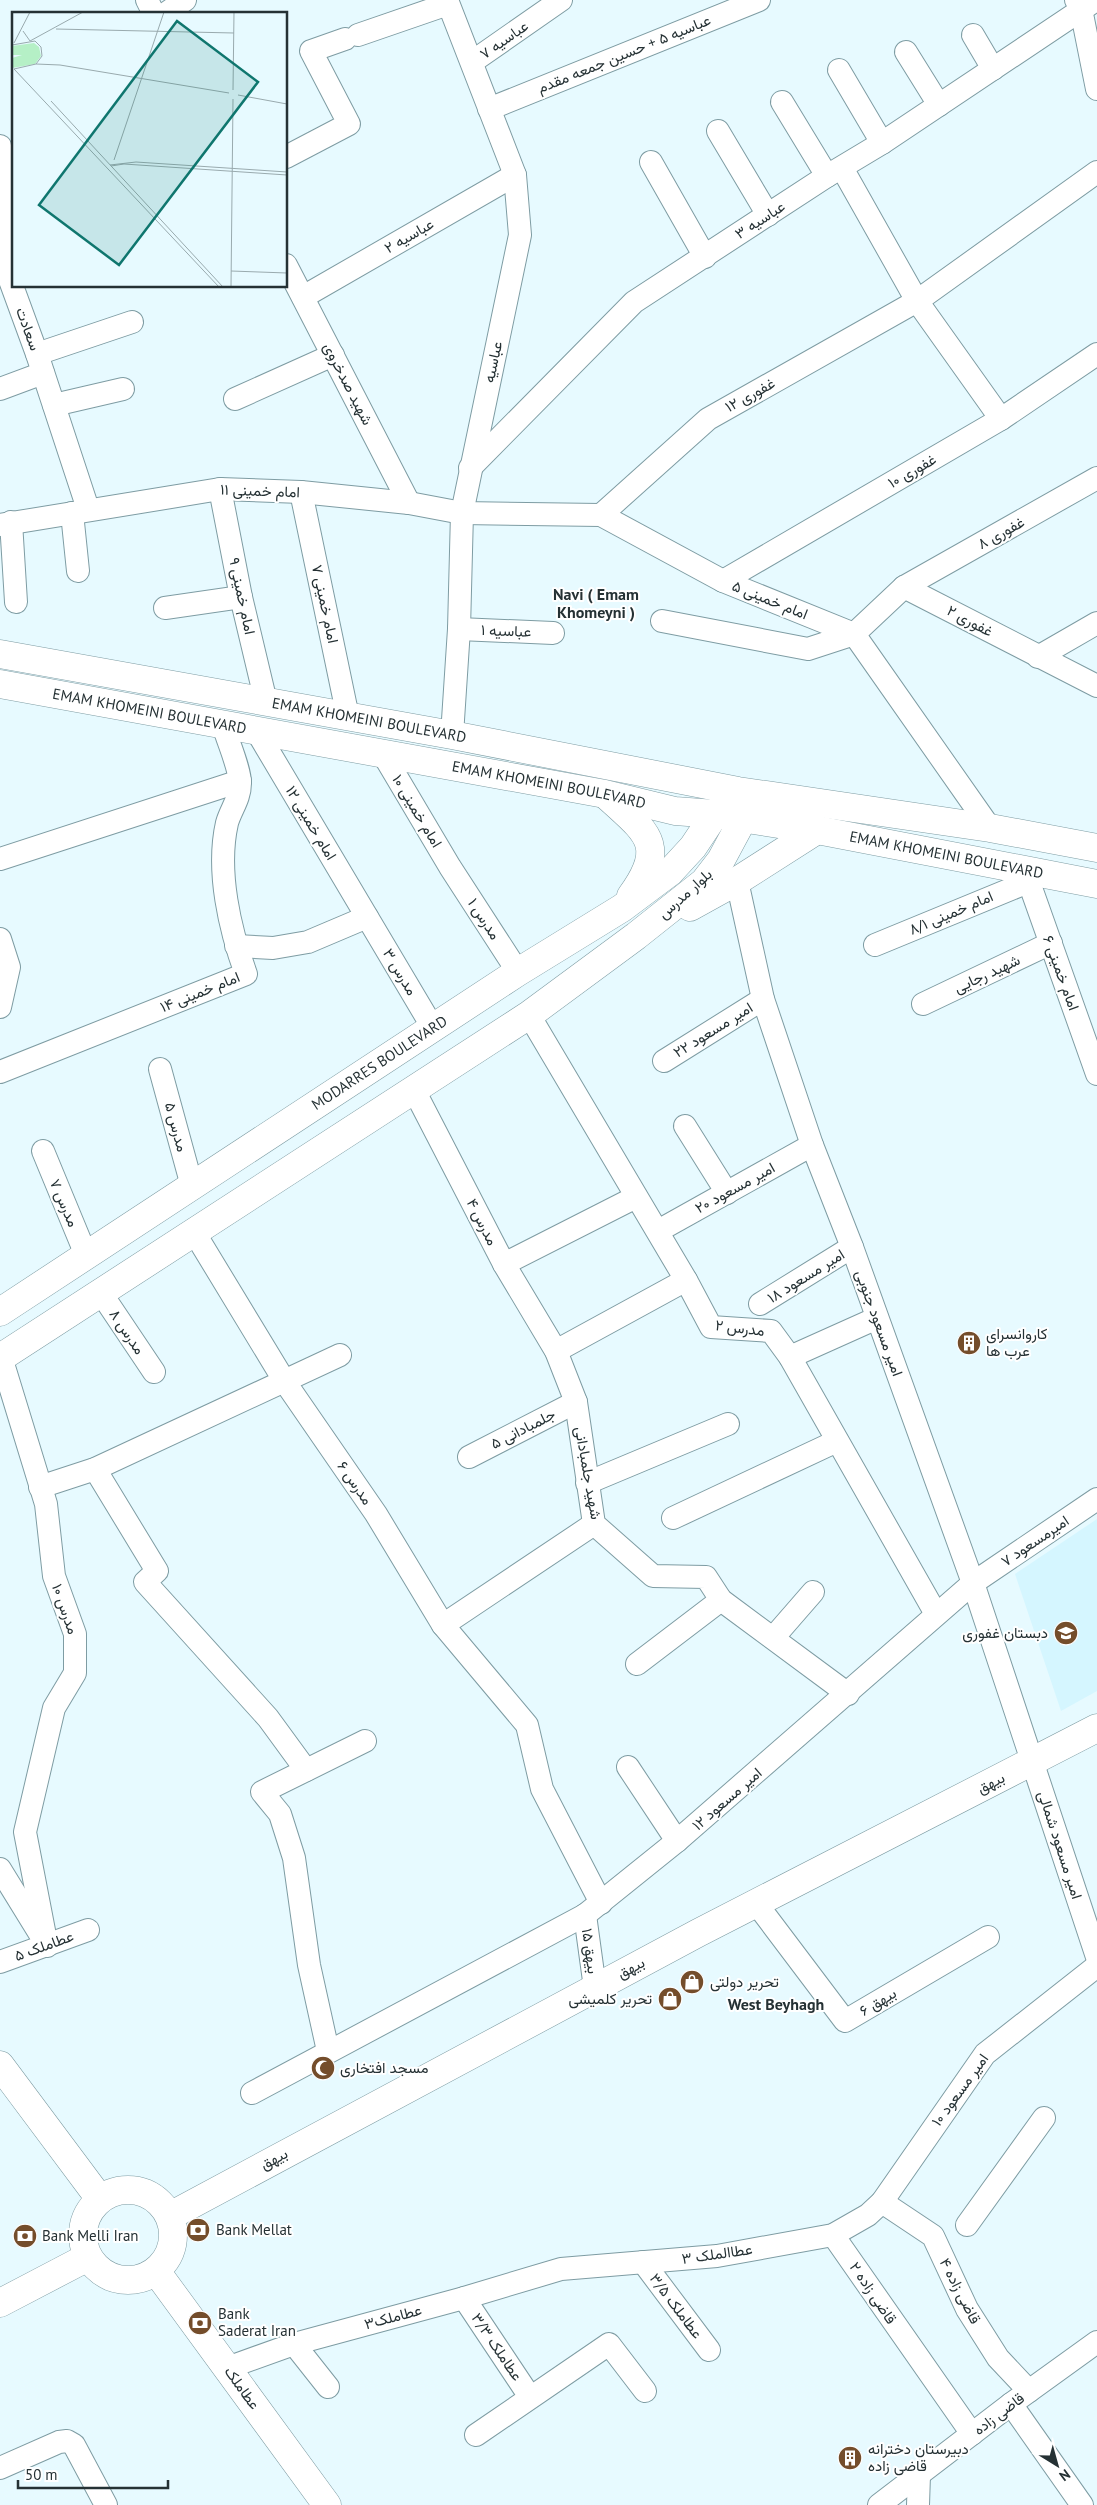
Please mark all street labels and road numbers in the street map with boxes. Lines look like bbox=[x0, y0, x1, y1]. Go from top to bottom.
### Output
street label: عباسیه ۵ + حسین جمعه مقدم bbox=[534, 10, 714, 98]
street label: عباسیه ۷ bbox=[476, 16, 532, 63]
street label: عباسیه ۳ bbox=[731, 196, 788, 243]
street label: عباسیه ۲ bbox=[381, 214, 437, 257]
street label: سعادت bbox=[12, 305, 45, 353]
street label: شهید صدخروی bbox=[319, 339, 377, 429]
street label: عباسیه bbox=[479, 339, 506, 384]
street label: غفوری ۱۲ bbox=[722, 373, 779, 417]
street label: غفوری ۱۰ bbox=[884, 449, 940, 493]
street label: امام خمینی ۱۱ bbox=[220, 480, 300, 502]
street label: غفوری ۸ bbox=[974, 512, 1028, 554]
street label: امام خمینی ۹ bbox=[224, 556, 260, 636]
street label: امام خمینی ۷ bbox=[307, 563, 343, 645]
street label: امام خمینی ۵ bbox=[729, 576, 811, 624]
street label: غفوری ۲ bbox=[943, 601, 997, 642]
street label: عباسیه ۱ bbox=[481, 620, 532, 641]
street label: EMAM KHOMEINI BOULEVARD bbox=[51, 684, 248, 738]
street label: EMAM KHOMEINI BOULEVARD bbox=[271, 693, 468, 747]
street label: EMAM KHOMEINI BOULEVARD bbox=[451, 756, 648, 813]
street label: امام خمینی ۱۰ bbox=[387, 771, 447, 851]
street label: امام خمینی ۱۲ bbox=[281, 782, 341, 864]
street label: EMAM KHOMEINI BOULEVARD bbox=[848, 826, 1045, 882]
street label: بلوار مدرس bbox=[654, 864, 716, 924]
street label: امام خمینی ۸/۱ bbox=[906, 886, 996, 940]
street label: مدرس ۱ bbox=[463, 894, 505, 944]
street label: امام خمینی ۶ bbox=[1038, 933, 1084, 1013]
street label: مدرس ۳ bbox=[378, 945, 422, 999]
street label: شهید رجایی bbox=[951, 950, 1024, 998]
street label: امام خمینی ۱۴ bbox=[157, 967, 243, 1017]
street label: امیر مسعود ۲۲ bbox=[670, 998, 756, 1061]
street label: MODARRES BOULEVARD bbox=[308, 1011, 451, 1114]
street label: مدرس ۵ bbox=[160, 1100, 192, 1154]
street label: امیر مسعود ۲۰ bbox=[691, 1158, 778, 1217]
street label: مدرس ۷ bbox=[45, 1176, 83, 1230]
street label: مدرس ۴ bbox=[462, 1195, 502, 1249]
street label: امیر مسعود ۱۸ bbox=[764, 1244, 848, 1307]
street label: امیر مسعود جنوبی bbox=[851, 1267, 907, 1379]
street label: مدرس ۸ bbox=[105, 1305, 149, 1359]
street label: مدرس ۲ bbox=[714, 1315, 766, 1341]
street label: جلمبادانی ۵ bbox=[487, 1404, 559, 1454]
street label: شهید جلمبادانی bbox=[570, 1425, 606, 1521]
street label: مدرس ۶ bbox=[333, 1457, 377, 1509]
street label: امیرمسعود ۷ bbox=[997, 1511, 1072, 1570]
street label: مدرس ۱۰ bbox=[47, 1581, 83, 1637]
street label: امیر مسعود ۱۲ bbox=[688, 1763, 766, 1834]
street label: بیهق bbox=[974, 1768, 1008, 1798]
street label: امیر مسعود شمالی bbox=[1033, 1788, 1087, 1902]
street label: عطاملک ۵ bbox=[12, 1926, 76, 1965]
street label: بیهق ۱۵ bbox=[577, 1927, 603, 1975]
street label: بیهق bbox=[614, 1952, 648, 1984]
street label: بیهق ۶ bbox=[856, 1983, 900, 2021]
street label: امیر مسعود ۱۰ bbox=[927, 2050, 992, 2130]
street label: بیهق bbox=[257, 2143, 291, 2175]
street label: عطاالملک ۳ bbox=[680, 2239, 754, 2268]
street label: قاضی زاده ۴ bbox=[935, 2255, 985, 2327]
street label: قاضی زاده ۲ bbox=[845, 2258, 901, 2328]
street label: عطاملک ۳/۵ bbox=[646, 2269, 707, 2342]
street label: عطاملک۳ bbox=[362, 2300, 424, 2333]
street label: عطاملک ۳/۳ bbox=[468, 2309, 527, 2384]
street label: عطاملک bbox=[220, 2362, 265, 2413]
street label: قاضی زاده bbox=[969, 2388, 1029, 2440]

